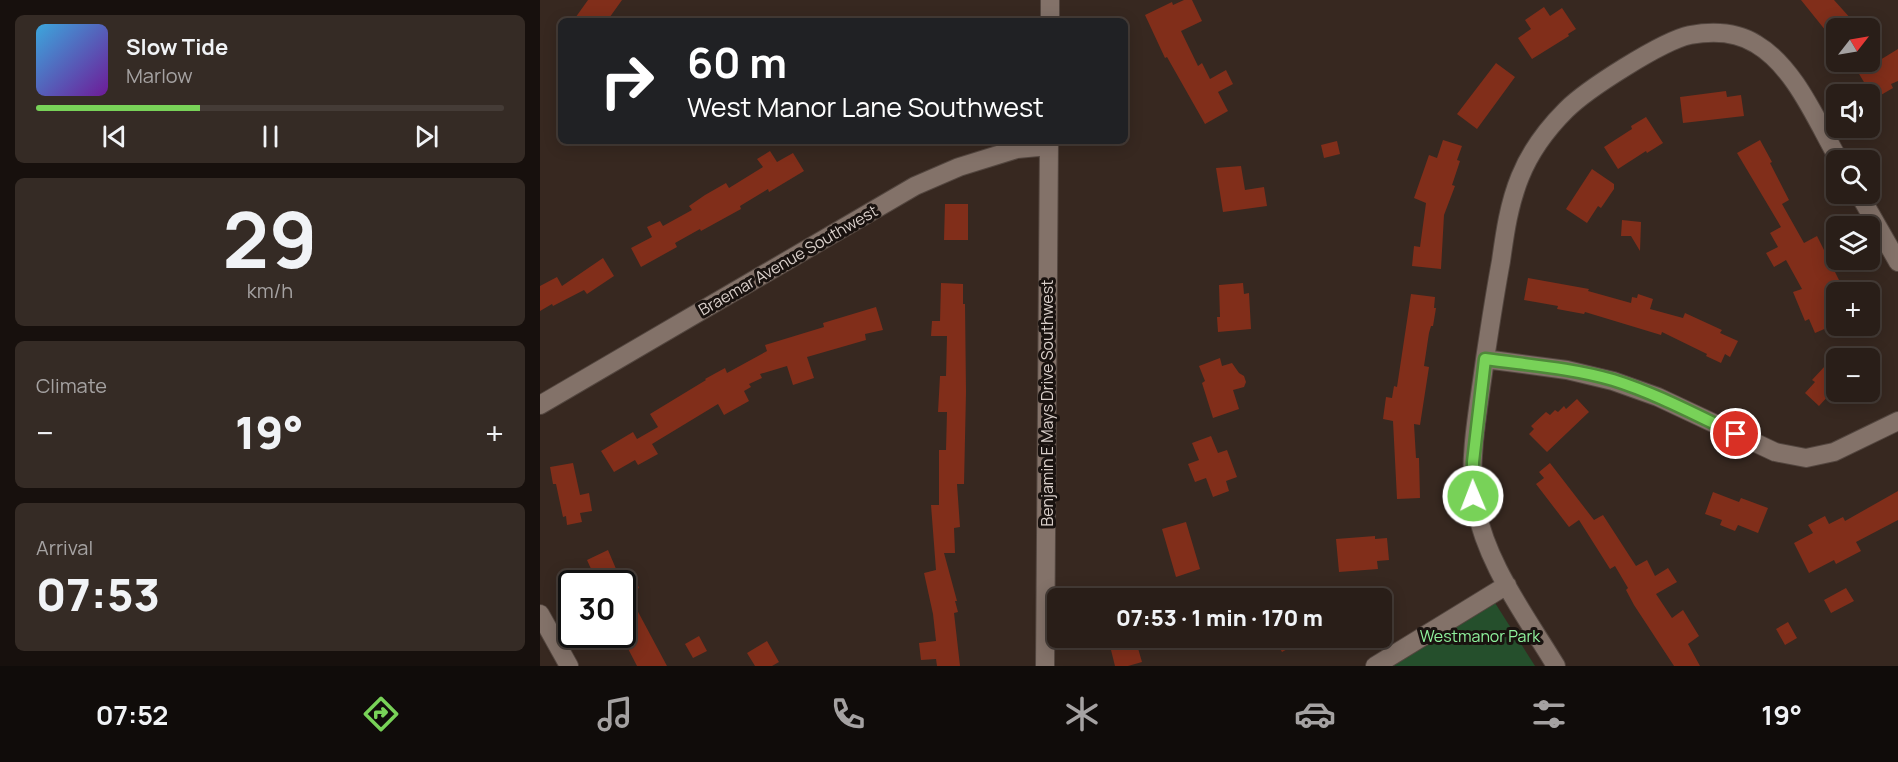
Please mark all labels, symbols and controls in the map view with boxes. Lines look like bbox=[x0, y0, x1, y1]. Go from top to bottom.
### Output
north arrow bbox=[1826, 18, 1880, 72]
map controls bbox=[1826, 18, 1880, 402]
text: Slow Tide bbox=[126, 32, 228, 62]
text: 60 m bbox=[687, 33, 787, 91]
icon: right bbox=[588, 42, 666, 120]
text: Marlow bbox=[126, 62, 193, 89]
button: sound bbox=[1826, 84, 1880, 138]
text: West Manor Lane Southwest bbox=[687, 88, 1044, 125]
icon: previous bbox=[98, 120, 131, 153]
icon: pause bbox=[254, 120, 287, 153]
icon: next bbox=[410, 120, 443, 153]
button: search bbox=[1826, 150, 1880, 204]
text: 29 bbox=[223, 185, 317, 291]
street label: Braemar Avenue Southwest bbox=[694, 200, 882, 320]
button: layers bbox=[1826, 216, 1880, 270]
text: km/h bbox=[247, 277, 293, 304]
street label: Benjamin E Mays Drive Southwest bbox=[1036, 279, 1058, 527]
button: + bbox=[1826, 282, 1880, 336]
button: − bbox=[1826, 348, 1880, 402]
text: Climate bbox=[36, 372, 107, 399]
text: 19° bbox=[235, 401, 304, 463]
pin bbox=[1710, 408, 1761, 459]
text: − bbox=[36, 410, 54, 455]
text: + bbox=[485, 410, 504, 455]
icon: arrive bbox=[1719, 417, 1752, 450]
position arrow bbox=[1441, 464, 1505, 528]
text: Arrival bbox=[36, 534, 93, 561]
text: 07:53 bbox=[36, 563, 160, 625]
speed limit sign: 30 bbox=[558, 570, 636, 648]
text: 07:53 · 1 min · 170 m bbox=[1116, 603, 1323, 633]
park label: Westmanor Park bbox=[1420, 625, 1541, 647]
icon: directions bbox=[360, 693, 402, 735]
icon: music bbox=[594, 693, 636, 735]
icon: phone bbox=[827, 693, 869, 735]
icon: climate bbox=[1061, 693, 1103, 735]
icon: car bbox=[1294, 693, 1336, 735]
icon: filters bbox=[1528, 693, 1570, 735]
text: 07:52 bbox=[96, 696, 168, 733]
text: 19° bbox=[1761, 696, 1802, 733]

